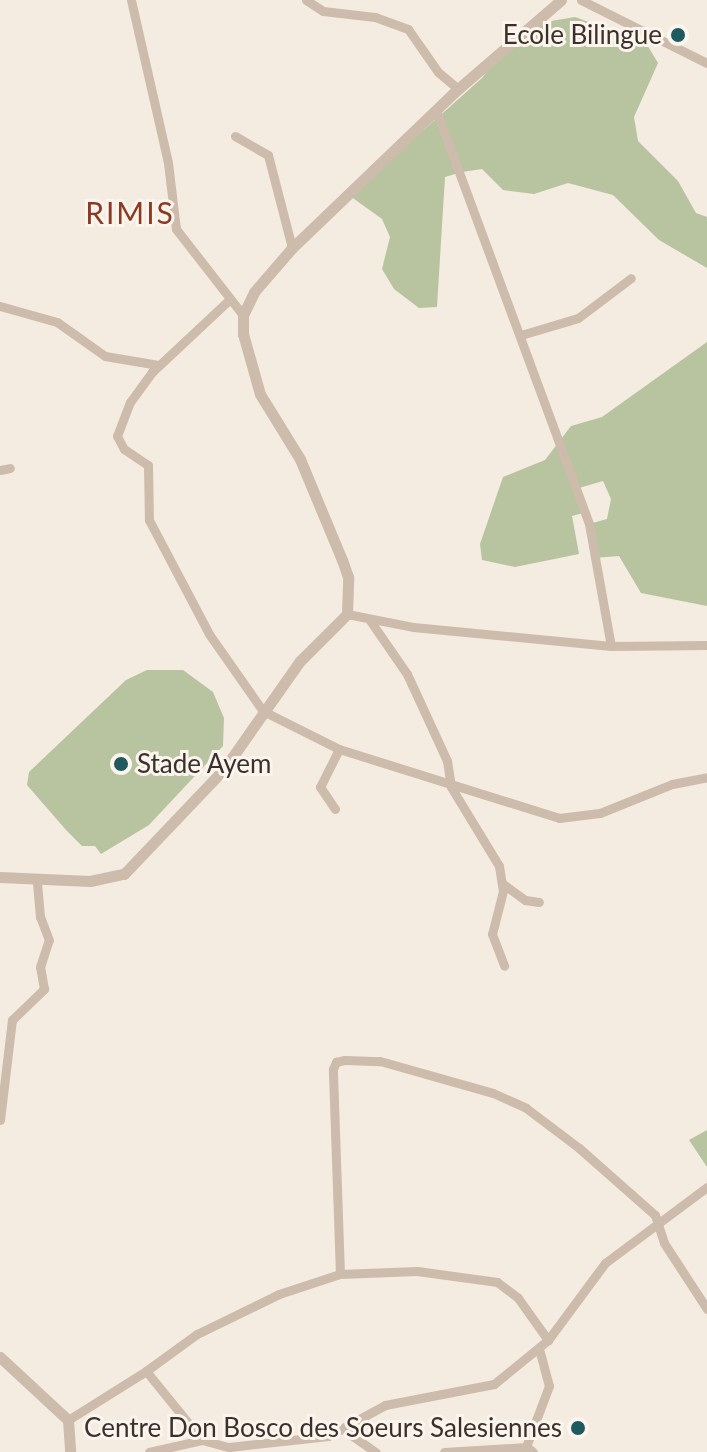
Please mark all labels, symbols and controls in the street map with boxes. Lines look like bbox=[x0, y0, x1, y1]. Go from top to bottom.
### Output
place label: Ecole Bilingue bbox=[503, 19, 662, 51]
marker: Ecole Bilingue bbox=[669, 26, 687, 44]
district label: RIMIS bbox=[85, 194, 175, 230]
place label: Stade Ayem bbox=[137, 748, 272, 780]
marker: Stade Ayem bbox=[112, 755, 130, 773]
place label: Centre Don Bosco des Soeurs Salesiennes bbox=[84, 1412, 562, 1444]
marker: Centre Don Bosco des Soeurs Salesiennes bbox=[569, 1419, 587, 1437]

